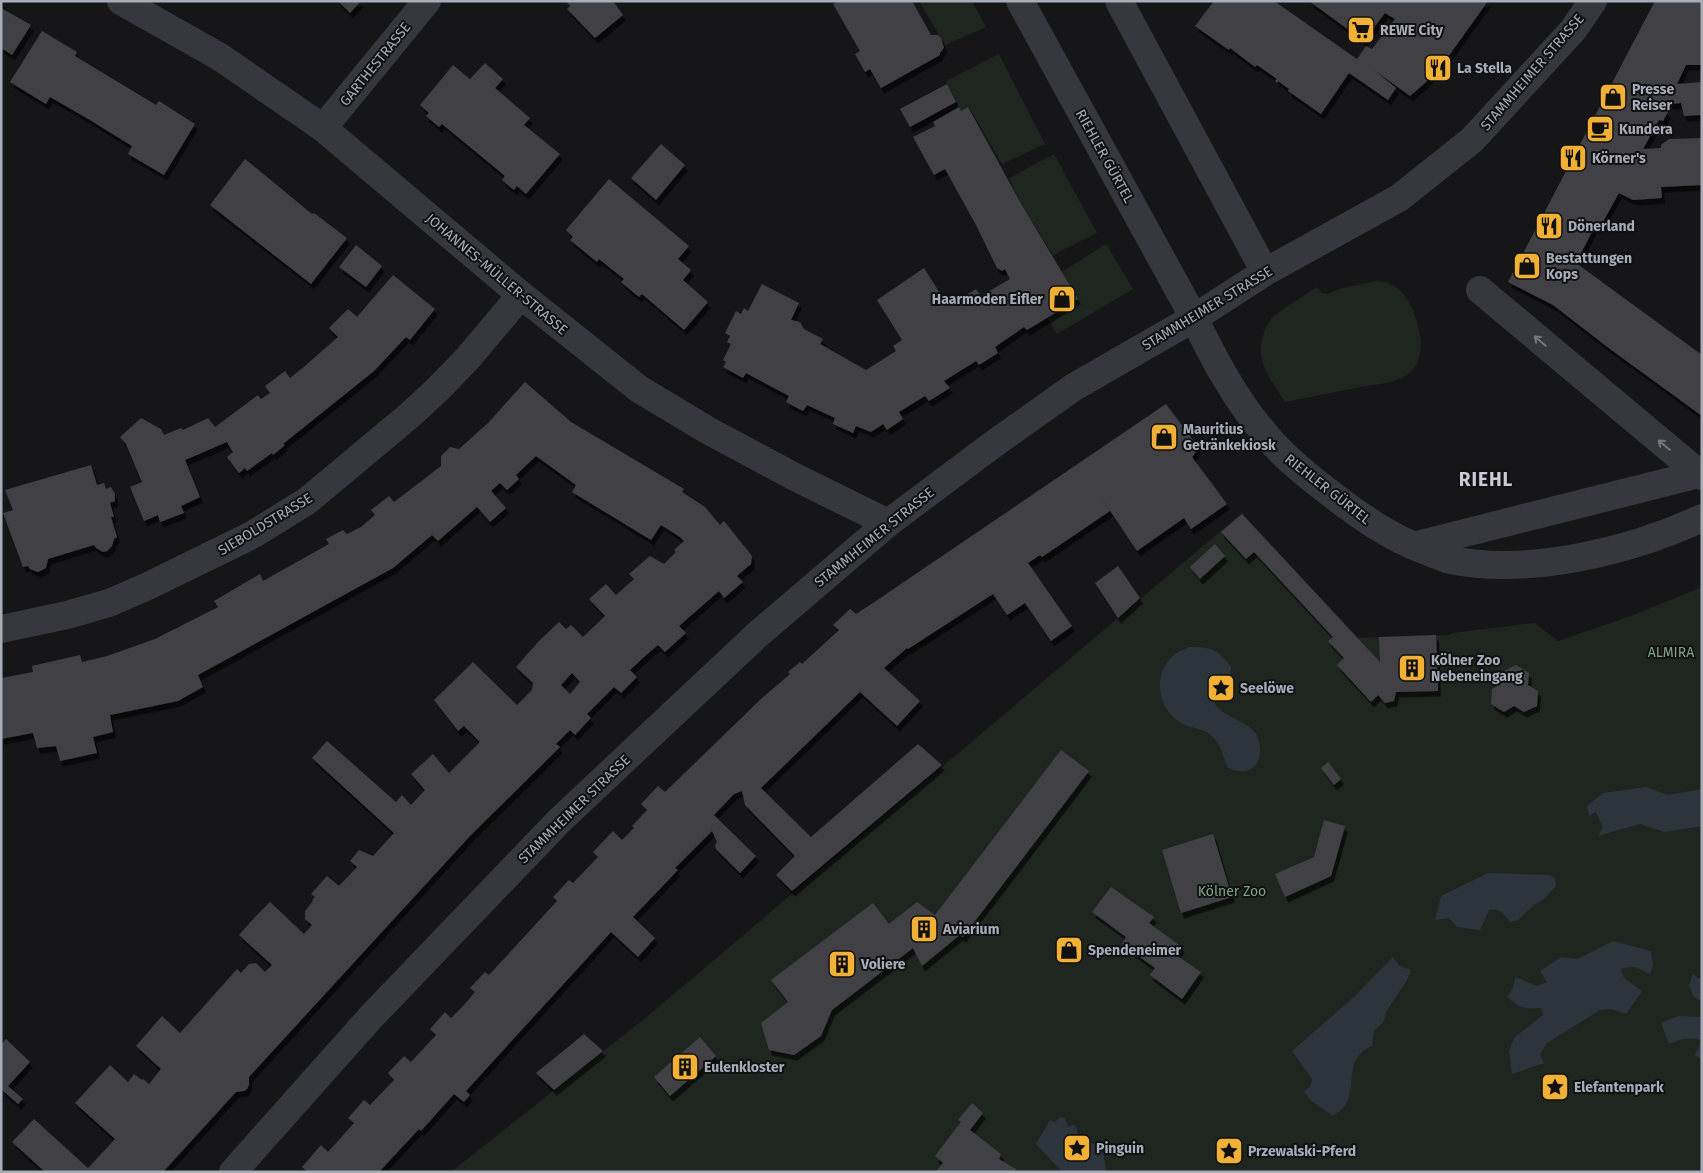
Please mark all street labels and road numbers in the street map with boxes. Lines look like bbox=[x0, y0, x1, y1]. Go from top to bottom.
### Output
street label: STAMMHEIMER STRASSE bbox=[1477, 11, 1588, 134]
street label: GARTHESTRASSE bbox=[336, 19, 414, 110]
street label: RIEHLER GÜRTEL bbox=[1072, 106, 1138, 206]
street label: JOHANNES-MÜLLER-STRASSE bbox=[422, 209, 572, 339]
street label: STAMMHEIMER STRASSE bbox=[1139, 263, 1276, 354]
street label: RIEHLER GÜRTEL bbox=[1281, 450, 1375, 528]
street label: STAMMHEIMER STRASSE bbox=[811, 484, 938, 591]
street label: SIEBOLDSTRASSE bbox=[215, 490, 316, 559]
street label: STAMMHEIMER STRASSE bbox=[515, 751, 634, 867]

